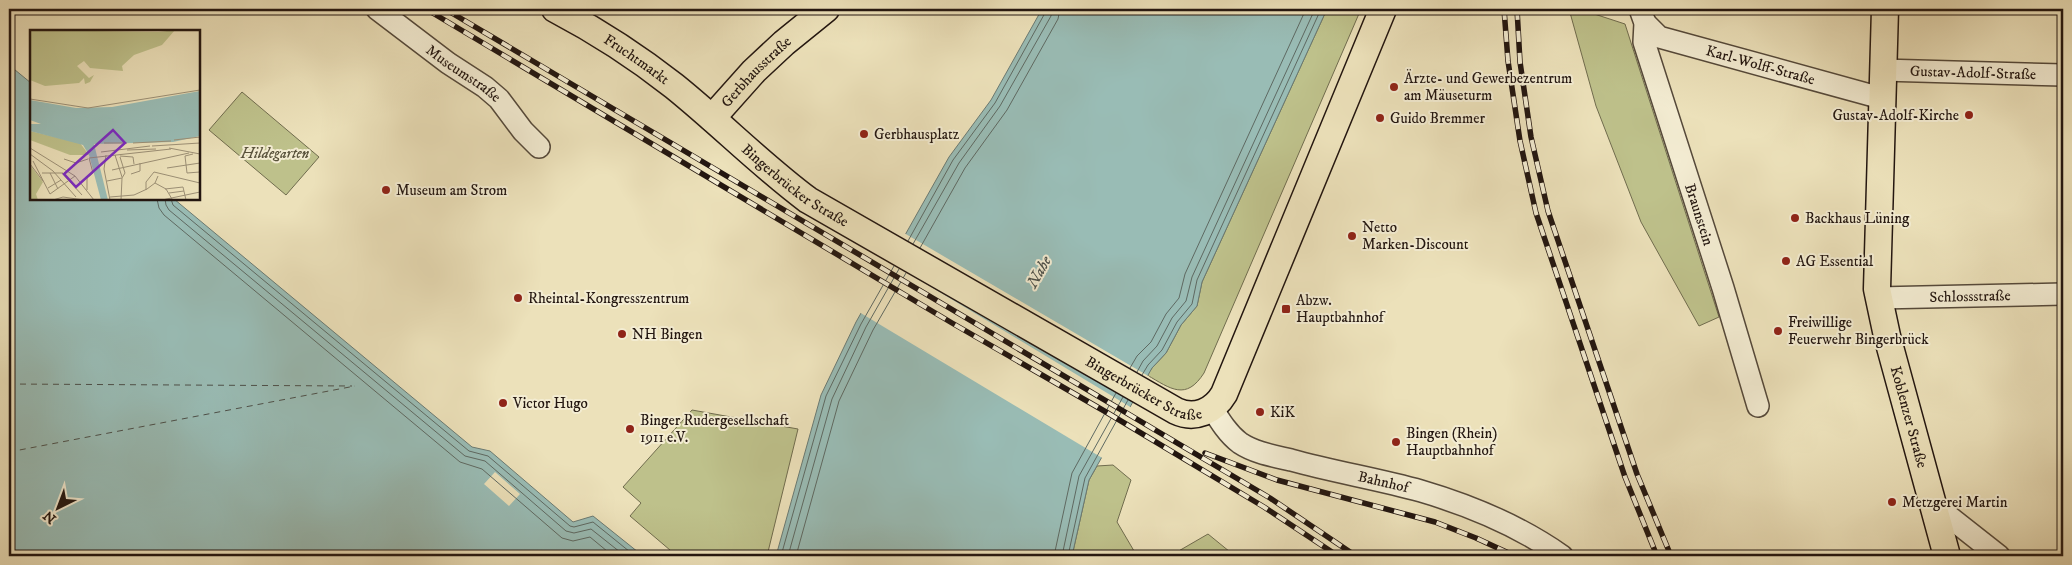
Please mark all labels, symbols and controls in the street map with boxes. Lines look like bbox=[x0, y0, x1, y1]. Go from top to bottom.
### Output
inset map bbox=[30, 30, 200, 200]
street label: Fruchtmarkt bbox=[600, 30, 674, 89]
street label: Gerbhausstraße bbox=[717, 32, 795, 111]
street label: Museumstraße bbox=[422, 40, 505, 106]
street label: Karl-Wolff-Straße bbox=[1704, 41, 1817, 89]
street label: Gustav-Adolf-Straße bbox=[1910, 61, 2036, 84]
place label: Ärzte- und Gewerbezentrum am Mäuseturm bbox=[1404, 69, 1572, 105]
marker: Ärzte- und Gewerbezentrum am Mäuseturm bbox=[1388, 81, 1400, 93]
place label: Gustav-Adolf-Kirche bbox=[1832, 106, 1959, 125]
place label: Guido Bremmer bbox=[1390, 109, 1486, 128]
marker: Gustav-Adolf-Kirche bbox=[1963, 109, 1975, 121]
marker: Guido Bremmer bbox=[1374, 112, 1386, 124]
place label: Gerbhausplatz bbox=[874, 125, 960, 144]
marker: Gerbhausplatz bbox=[858, 128, 870, 140]
street label: Bingerbrücker Straße bbox=[738, 140, 852, 231]
park label: Hildegarten bbox=[240, 144, 310, 163]
place label: Museum am Strom bbox=[396, 181, 507, 200]
street label: Braunstein bbox=[1681, 181, 1718, 248]
marker: Museum am Strom bbox=[380, 184, 392, 196]
place label: Backhaus Lüning bbox=[1805, 209, 1910, 228]
marker: Backhaus Lüning bbox=[1789, 212, 1801, 224]
place label: Netto Marken-Discount bbox=[1362, 218, 1469, 254]
marker: Netto Marken-Discount bbox=[1346, 230, 1358, 242]
water label: Nahe bbox=[1022, 252, 1056, 292]
place label: AG Essential bbox=[1796, 252, 1874, 271]
marker: AG Essential bbox=[1780, 255, 1792, 267]
street label: Schlossstraße bbox=[1929, 286, 2011, 306]
place label: Rheintal-Kongresszentrum bbox=[528, 289, 689, 308]
place label: Abzw. Hauptbahnhof bbox=[1296, 291, 1386, 327]
marker: Rheintal-Kongresszentrum bbox=[512, 292, 524, 304]
marker: Abzw. Hauptbahnhof bbox=[1280, 303, 1292, 315]
place label: Freiwillige Feuerwehr Bingerbrück bbox=[1788, 313, 1929, 349]
place label: NH Bingen bbox=[632, 325, 703, 344]
marker: Freiwillige Feuerwehr Bingerbrück bbox=[1772, 325, 1784, 337]
marker: NH Bingen bbox=[616, 328, 628, 340]
street label: Bingerbrücker Straße bbox=[1082, 352, 1204, 424]
street label: Koblenzer Straße bbox=[1886, 364, 1932, 470]
place label: Victor Hugo bbox=[512, 394, 588, 413]
marker: Victor Hugo bbox=[497, 397, 509, 409]
place label: KiK bbox=[1270, 403, 1295, 422]
marker: KiK bbox=[1254, 406, 1266, 418]
place label: Binger Rudergesellschaft 1911 e.V. bbox=[640, 411, 789, 447]
marker: Binger Rudergesellschaft 1911 e.V. bbox=[624, 423, 636, 435]
place label: Bingen (Rhein) Hauptbahnhof bbox=[1406, 424, 1497, 460]
marker: Bingen (Rhein) Hauptbahnhof bbox=[1390, 436, 1402, 448]
street label: Bahnhof bbox=[1356, 467, 1413, 497]
north arrow bbox=[32, 482, 82, 532]
place label: Metzgerei Martin bbox=[1902, 493, 2008, 512]
marker: Metzgerei Martin bbox=[1886, 496, 1898, 508]
text: N bbox=[39, 506, 60, 527]

